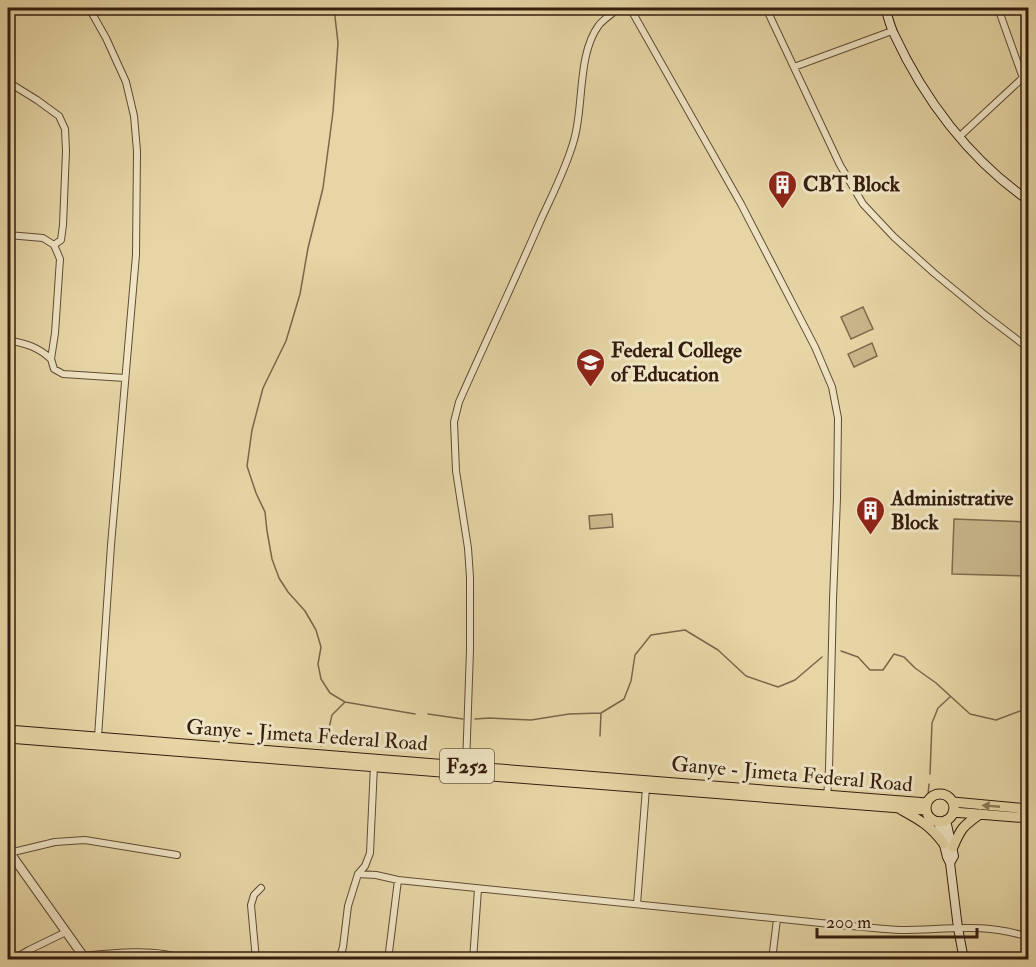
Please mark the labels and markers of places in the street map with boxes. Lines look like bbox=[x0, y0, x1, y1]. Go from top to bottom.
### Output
building icon: CBT Block bbox=[766, 168, 798, 210]
place label: CBT Block bbox=[803, 171, 901, 198]
place label: Federal College of Education bbox=[611, 337, 742, 388]
school or university icon: Federal College of Education bbox=[574, 346, 606, 388]
place label: Administrative Block bbox=[890, 485, 1014, 536]
building icon: Administrative Block bbox=[854, 494, 886, 536]

